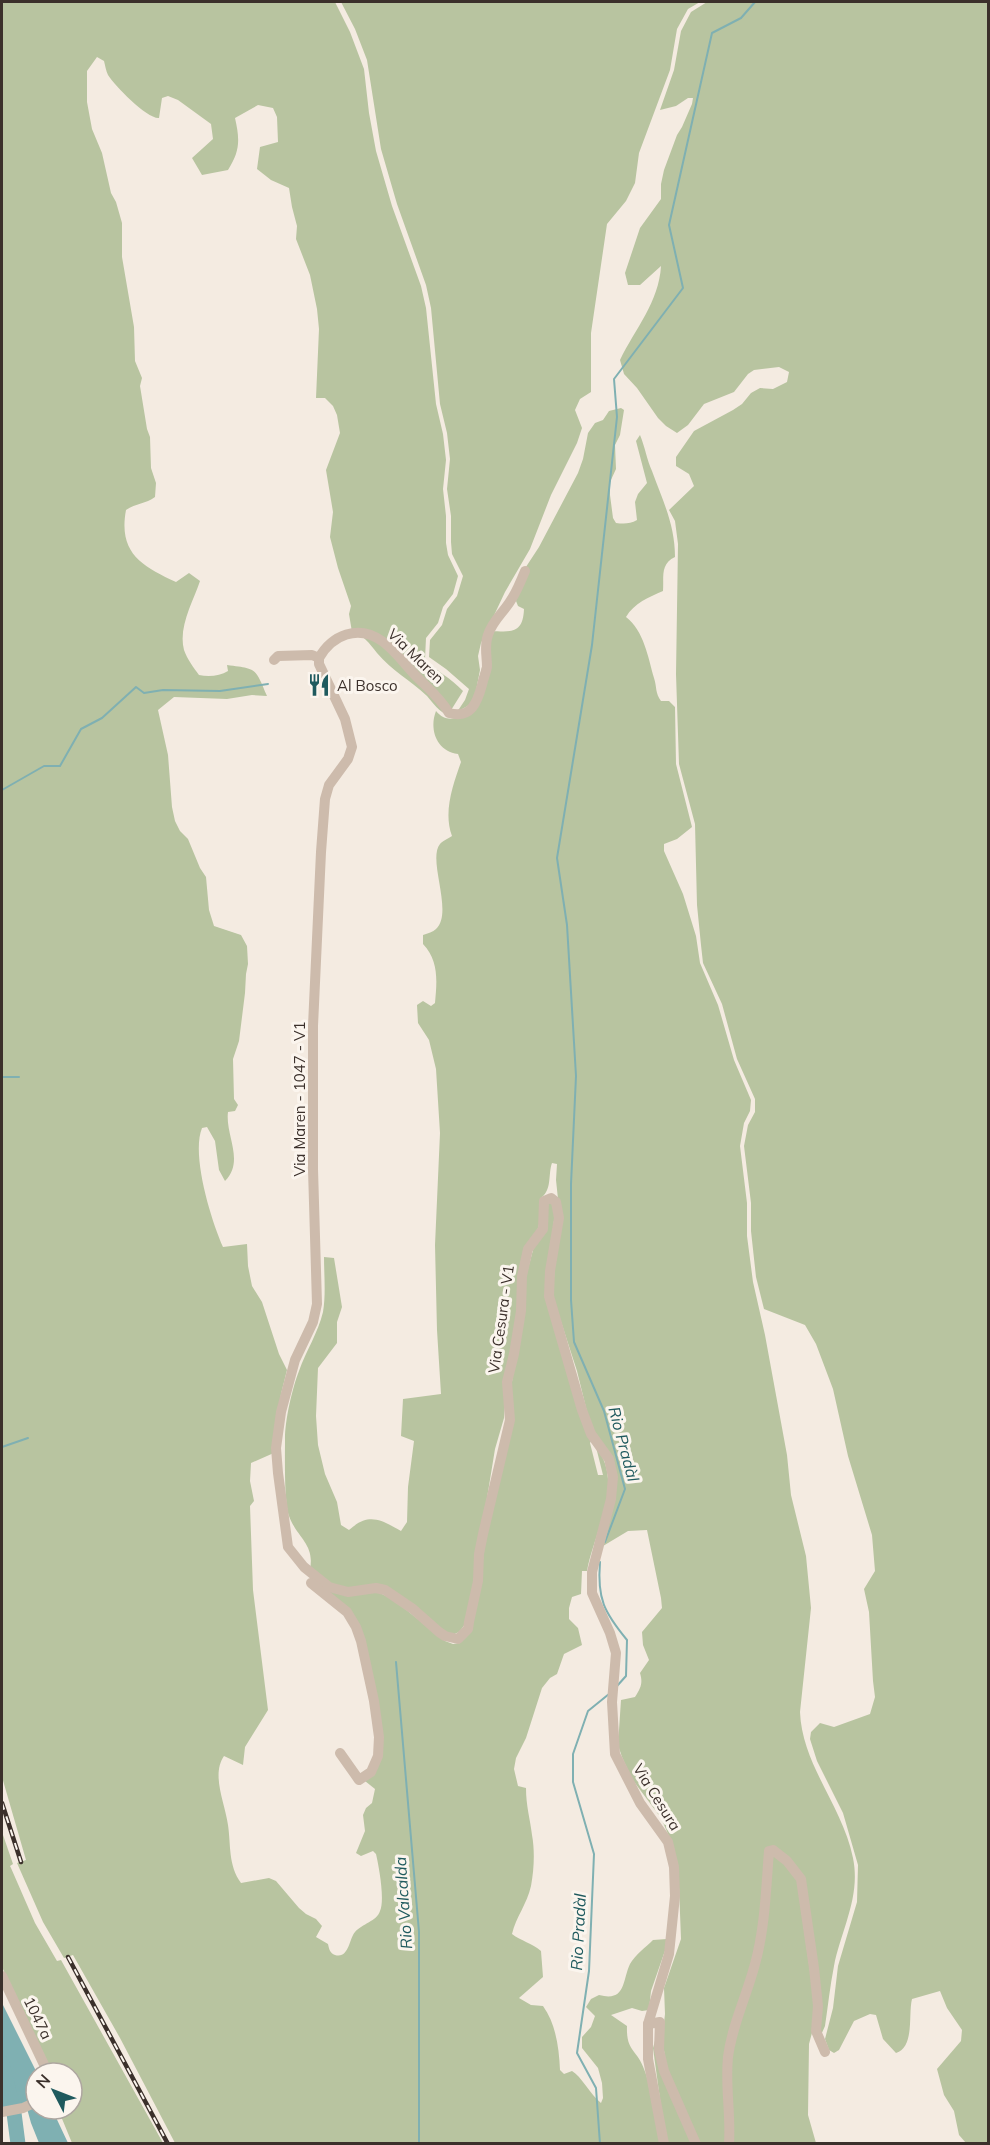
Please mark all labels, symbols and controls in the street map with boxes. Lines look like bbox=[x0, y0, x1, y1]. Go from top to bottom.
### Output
street label: Via Maren bbox=[384, 624, 448, 688]
restaurant icon: Al Bosco bbox=[306, 672, 332, 698]
place label: Al Bosco bbox=[337, 676, 398, 695]
street label: Via Maren - 1047 - V1 bbox=[290, 1021, 309, 1177]
street label: Via Cesura - V1 bbox=[484, 1264, 518, 1374]
water label: Rio Pradàl bbox=[604, 1404, 644, 1484]
street label: Via Cesura bbox=[629, 1760, 685, 1834]
water label: Rio Valcalda bbox=[390, 1856, 416, 1950]
water label: Rio Pradàl bbox=[566, 1893, 590, 1971]
street label: 1047a bbox=[20, 1994, 56, 2042]
north arrow bbox=[24, 2061, 84, 2121]
text: N bbox=[31, 2070, 54, 2092]

